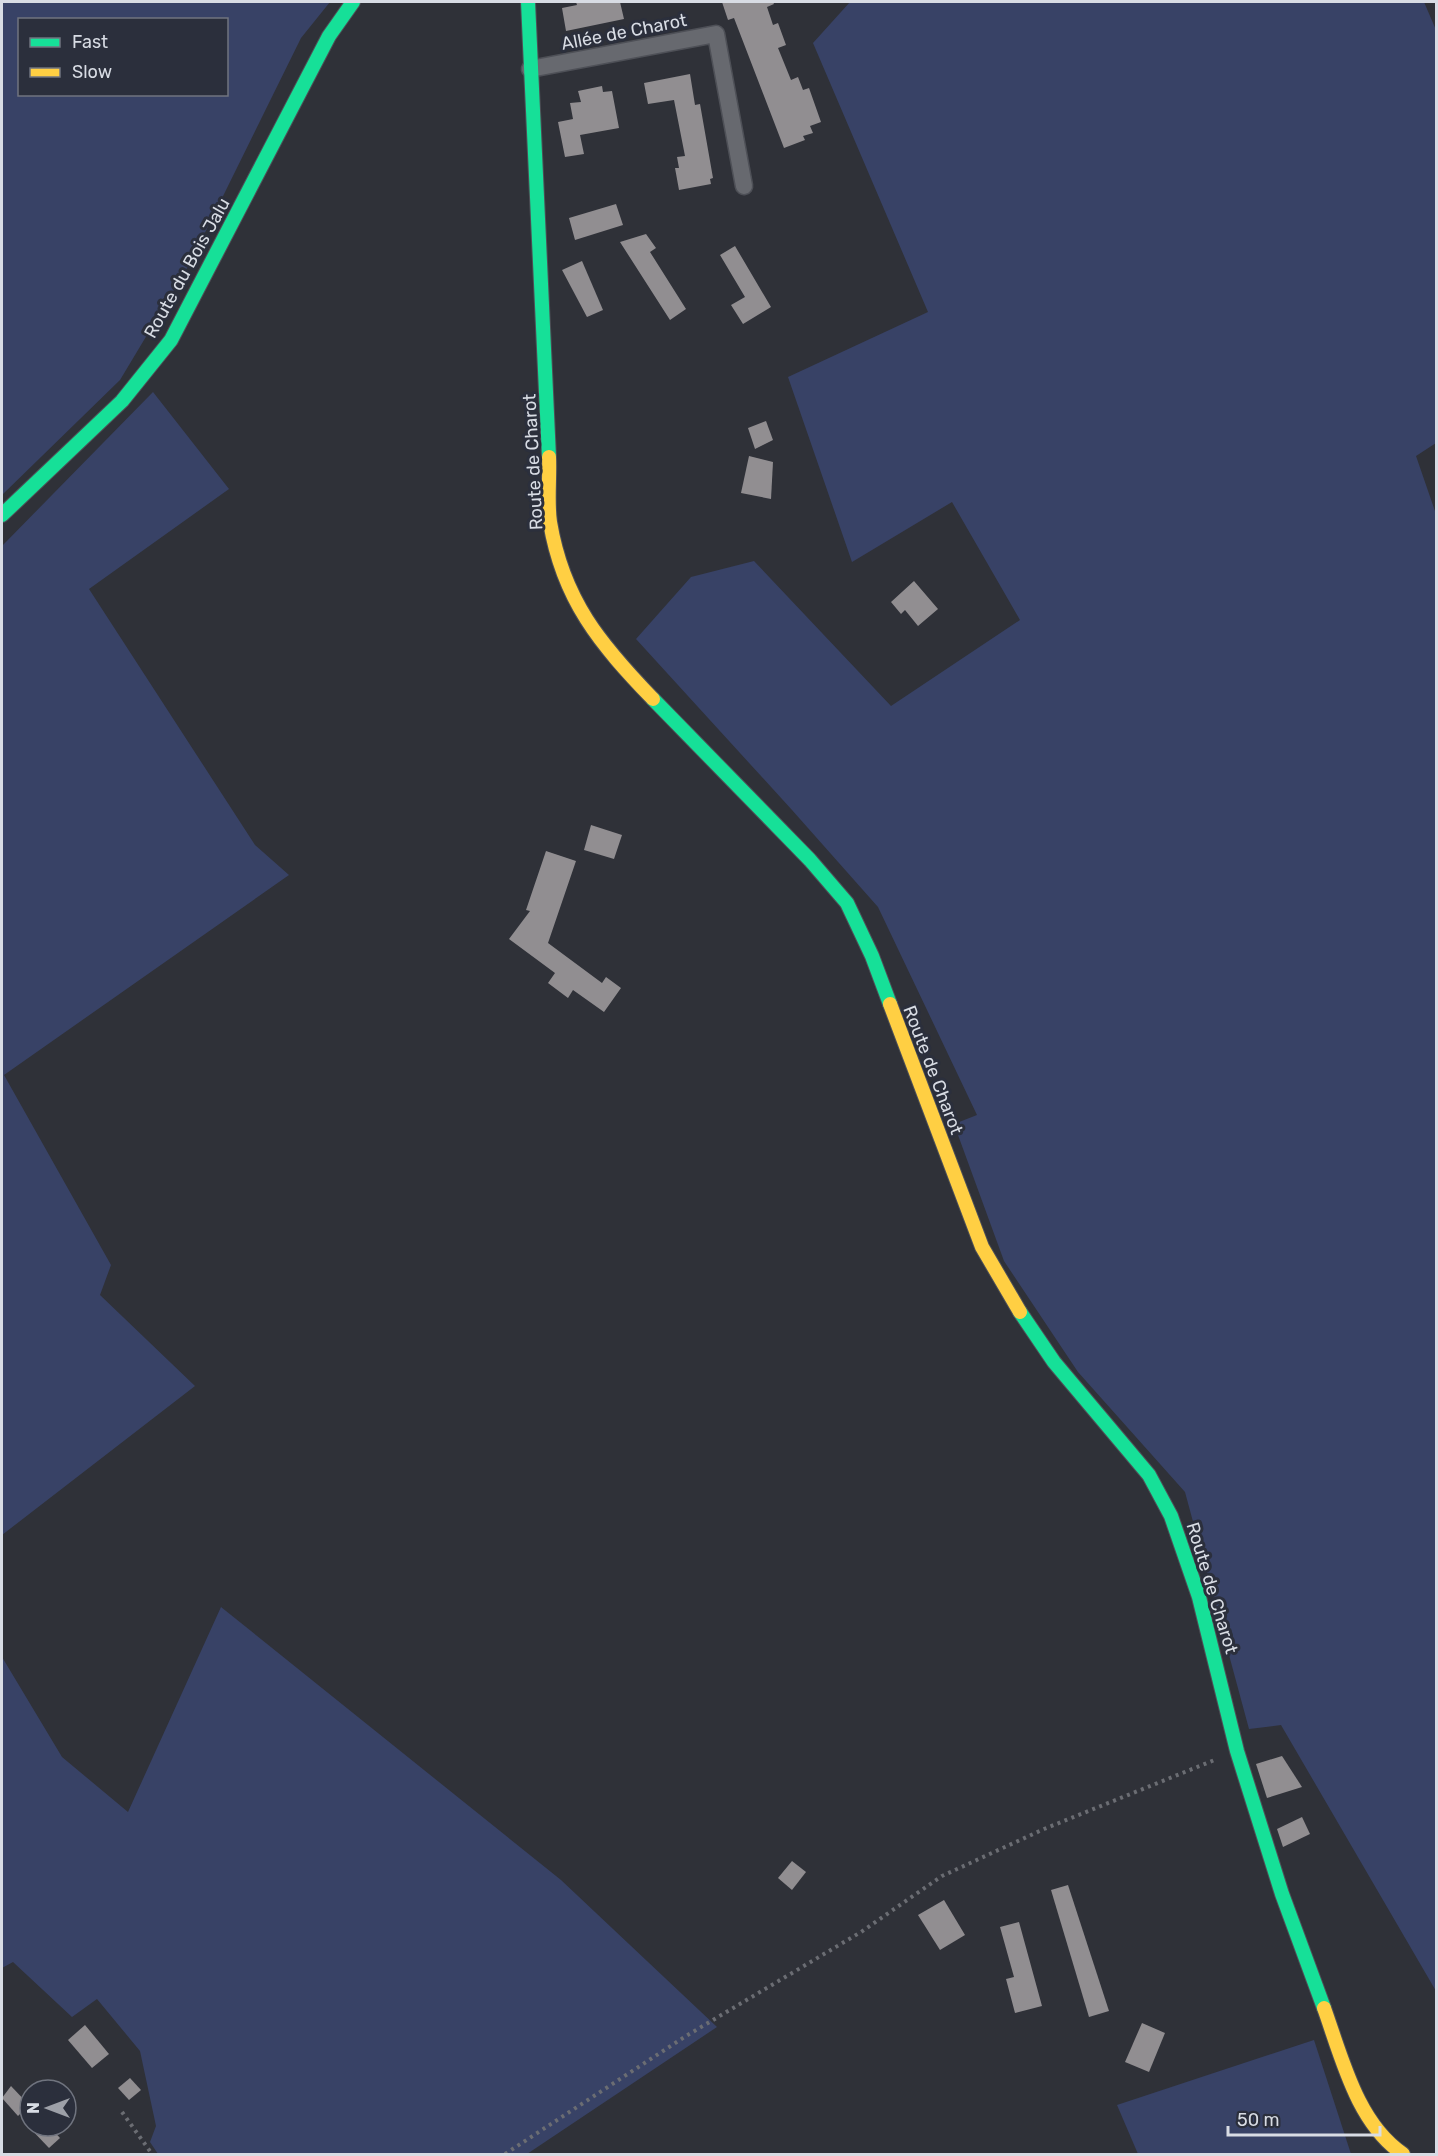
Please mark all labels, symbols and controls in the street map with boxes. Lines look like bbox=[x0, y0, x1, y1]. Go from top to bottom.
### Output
street label: Allée de Charot bbox=[559, 9, 689, 55]
legend bbox=[18, 18, 228, 96]
text: Fast bbox=[72, 31, 108, 53]
text: Slow bbox=[72, 61, 112, 83]
street label: Route du Bois Jalu bbox=[139, 194, 235, 342]
street label: Route de Charot bbox=[518, 393, 548, 531]
street label: Route de Charot bbox=[898, 1002, 968, 1138]
street label: Route de Charot bbox=[1182, 1520, 1242, 1656]
north arrow bbox=[18, 2078, 78, 2138]
scale bar bbox=[1228, 2099, 1380, 2137]
text: N bbox=[24, 2102, 43, 2114]
text: 50 m bbox=[1237, 2109, 1280, 2131]

